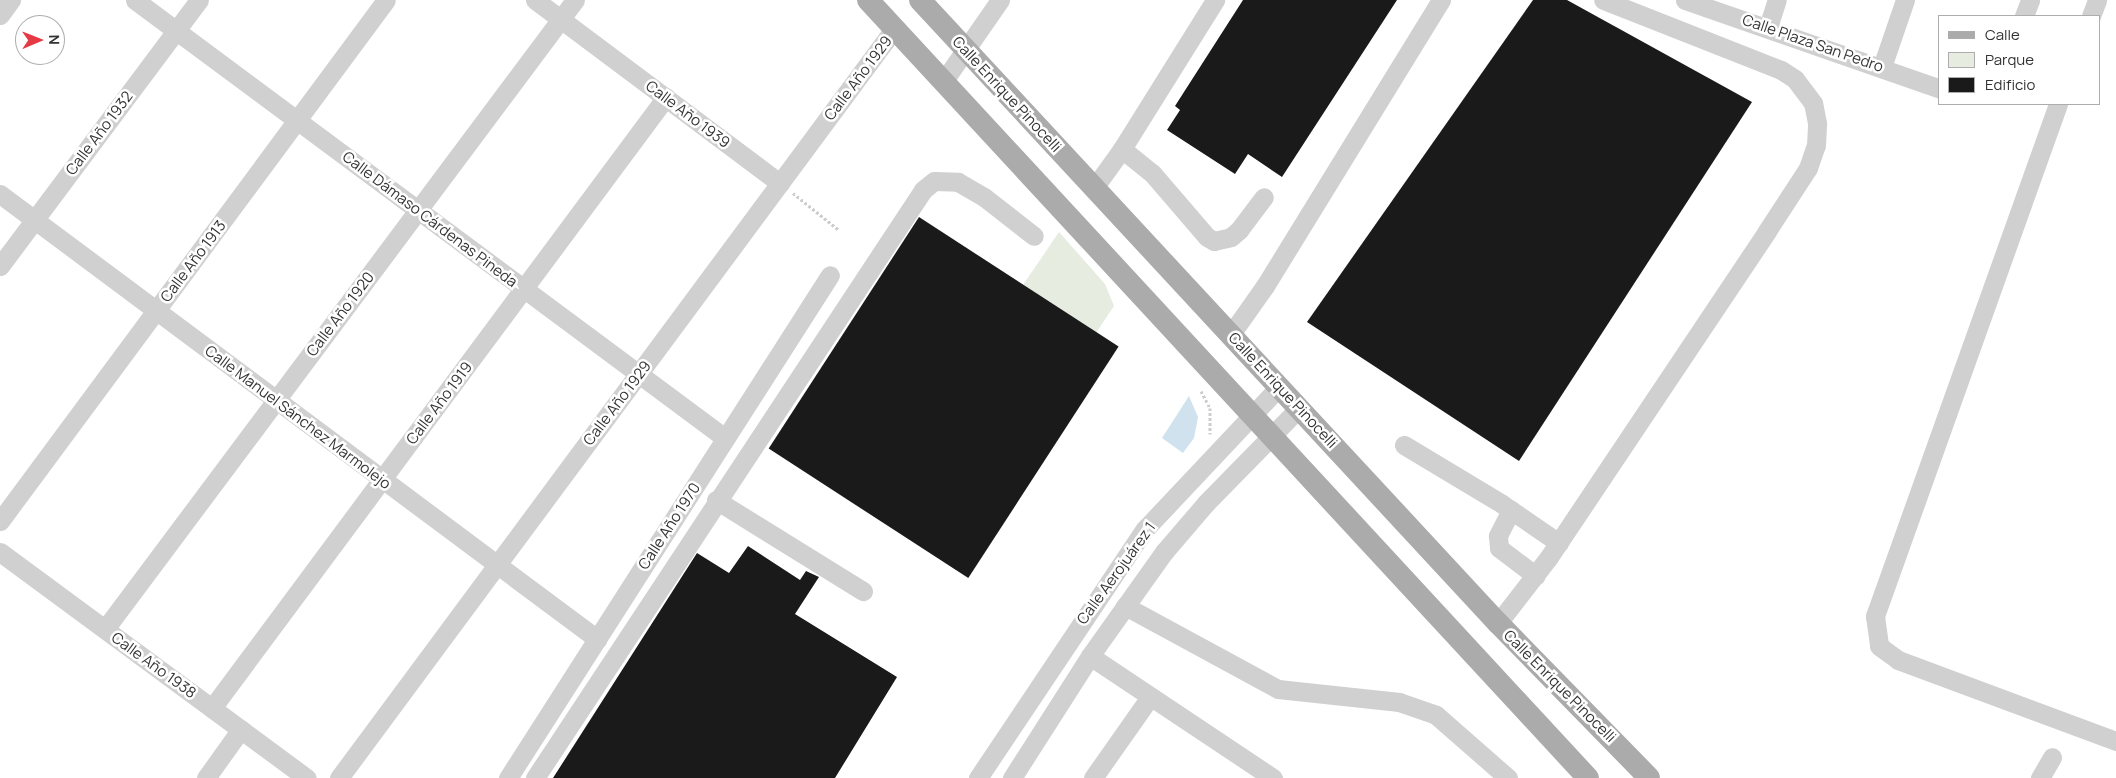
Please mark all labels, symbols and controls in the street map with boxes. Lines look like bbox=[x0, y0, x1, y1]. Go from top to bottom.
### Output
street label: Calle Plaza San Pedro bbox=[1740, 10, 1886, 76]
north arrow bbox=[15, 15, 65, 65]
legend bbox=[1938, 15, 2101, 105]
text: Calle bbox=[1985, 24, 2020, 45]
street label: Calle Año 1929 bbox=[820, 32, 896, 124]
street label: Calle Enrique Pinocelli bbox=[949, 32, 1065, 156]
text: N bbox=[45, 35, 64, 45]
text: Parque bbox=[1985, 49, 2034, 70]
text: Edificio bbox=[1985, 74, 2035, 95]
street label: Calle Año 1939 bbox=[642, 76, 734, 152]
street label: Calle Año 1932 bbox=[62, 88, 136, 178]
street label: Calle Dámaso Cárdenas Pineda bbox=[339, 147, 521, 291]
street label: Calle Año 1913 bbox=[156, 217, 230, 305]
street label: Calle Año 1920 bbox=[302, 268, 378, 360]
street label: Calle Enrique Pinocelli bbox=[1225, 328, 1341, 452]
street label: Calle Manuel Sánchez Marmolejo bbox=[202, 341, 394, 493]
street label: Calle Año 1929 bbox=[579, 357, 655, 449]
street label: Calle Año 1919 bbox=[402, 358, 476, 448]
street label: Calle Año 1970 bbox=[634, 479, 704, 573]
street label: Calle Aerojuárez 1 bbox=[1073, 518, 1159, 628]
street label: Calle Enrique Pinocelli bbox=[1500, 626, 1620, 746]
street label: Calle Año 1938 bbox=[108, 628, 200, 702]

